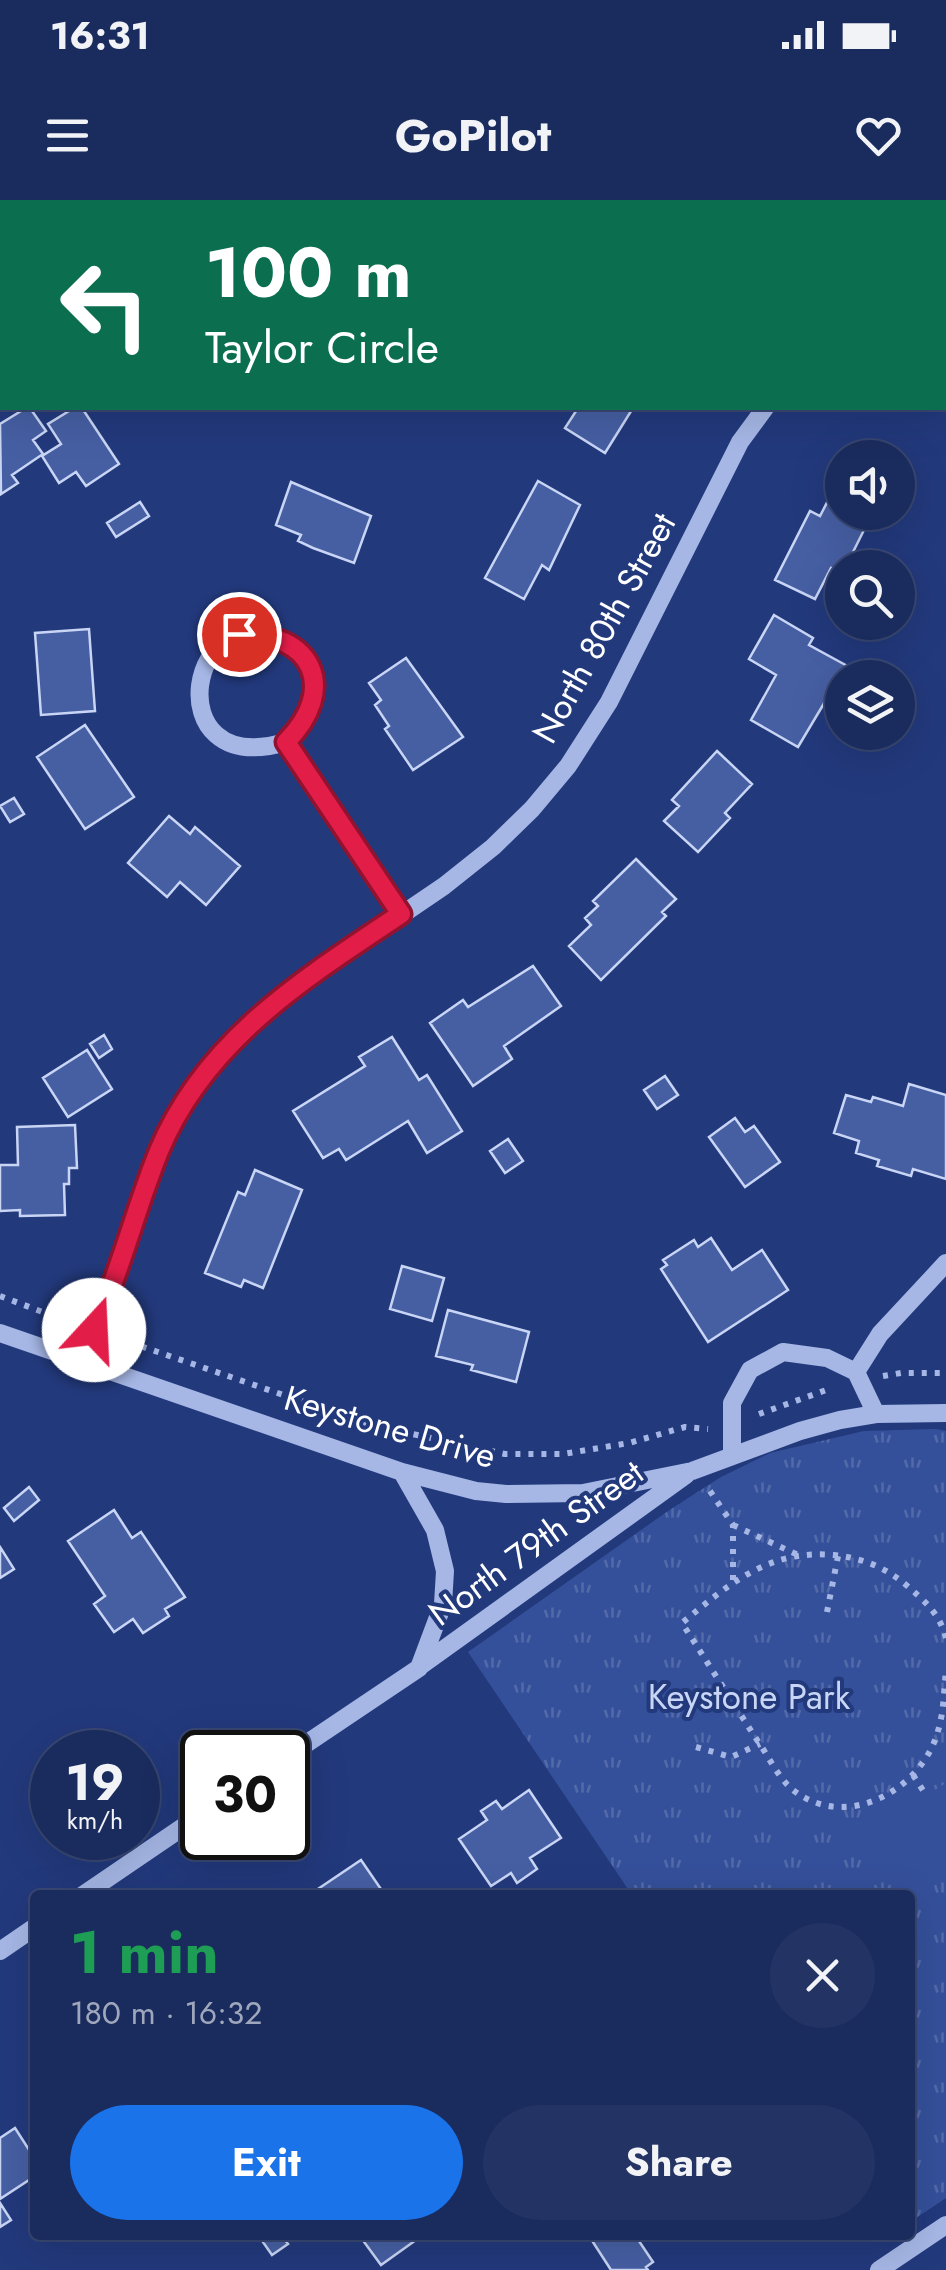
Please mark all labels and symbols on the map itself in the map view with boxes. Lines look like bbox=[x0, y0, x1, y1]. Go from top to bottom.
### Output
street label: North 80th Street bbox=[520, 503, 688, 752]
pin bbox=[197, 592, 282, 677]
position arrow bbox=[42, 1278, 146, 1382]
street label: Keystone Drive bbox=[278, 1373, 502, 1481]
street label: North 79th Street bbox=[418, 1448, 654, 1638]
park label: Keystone Park bbox=[648, 1672, 851, 1722]
speed limit sign: 30 bbox=[180, 1730, 310, 1860]

